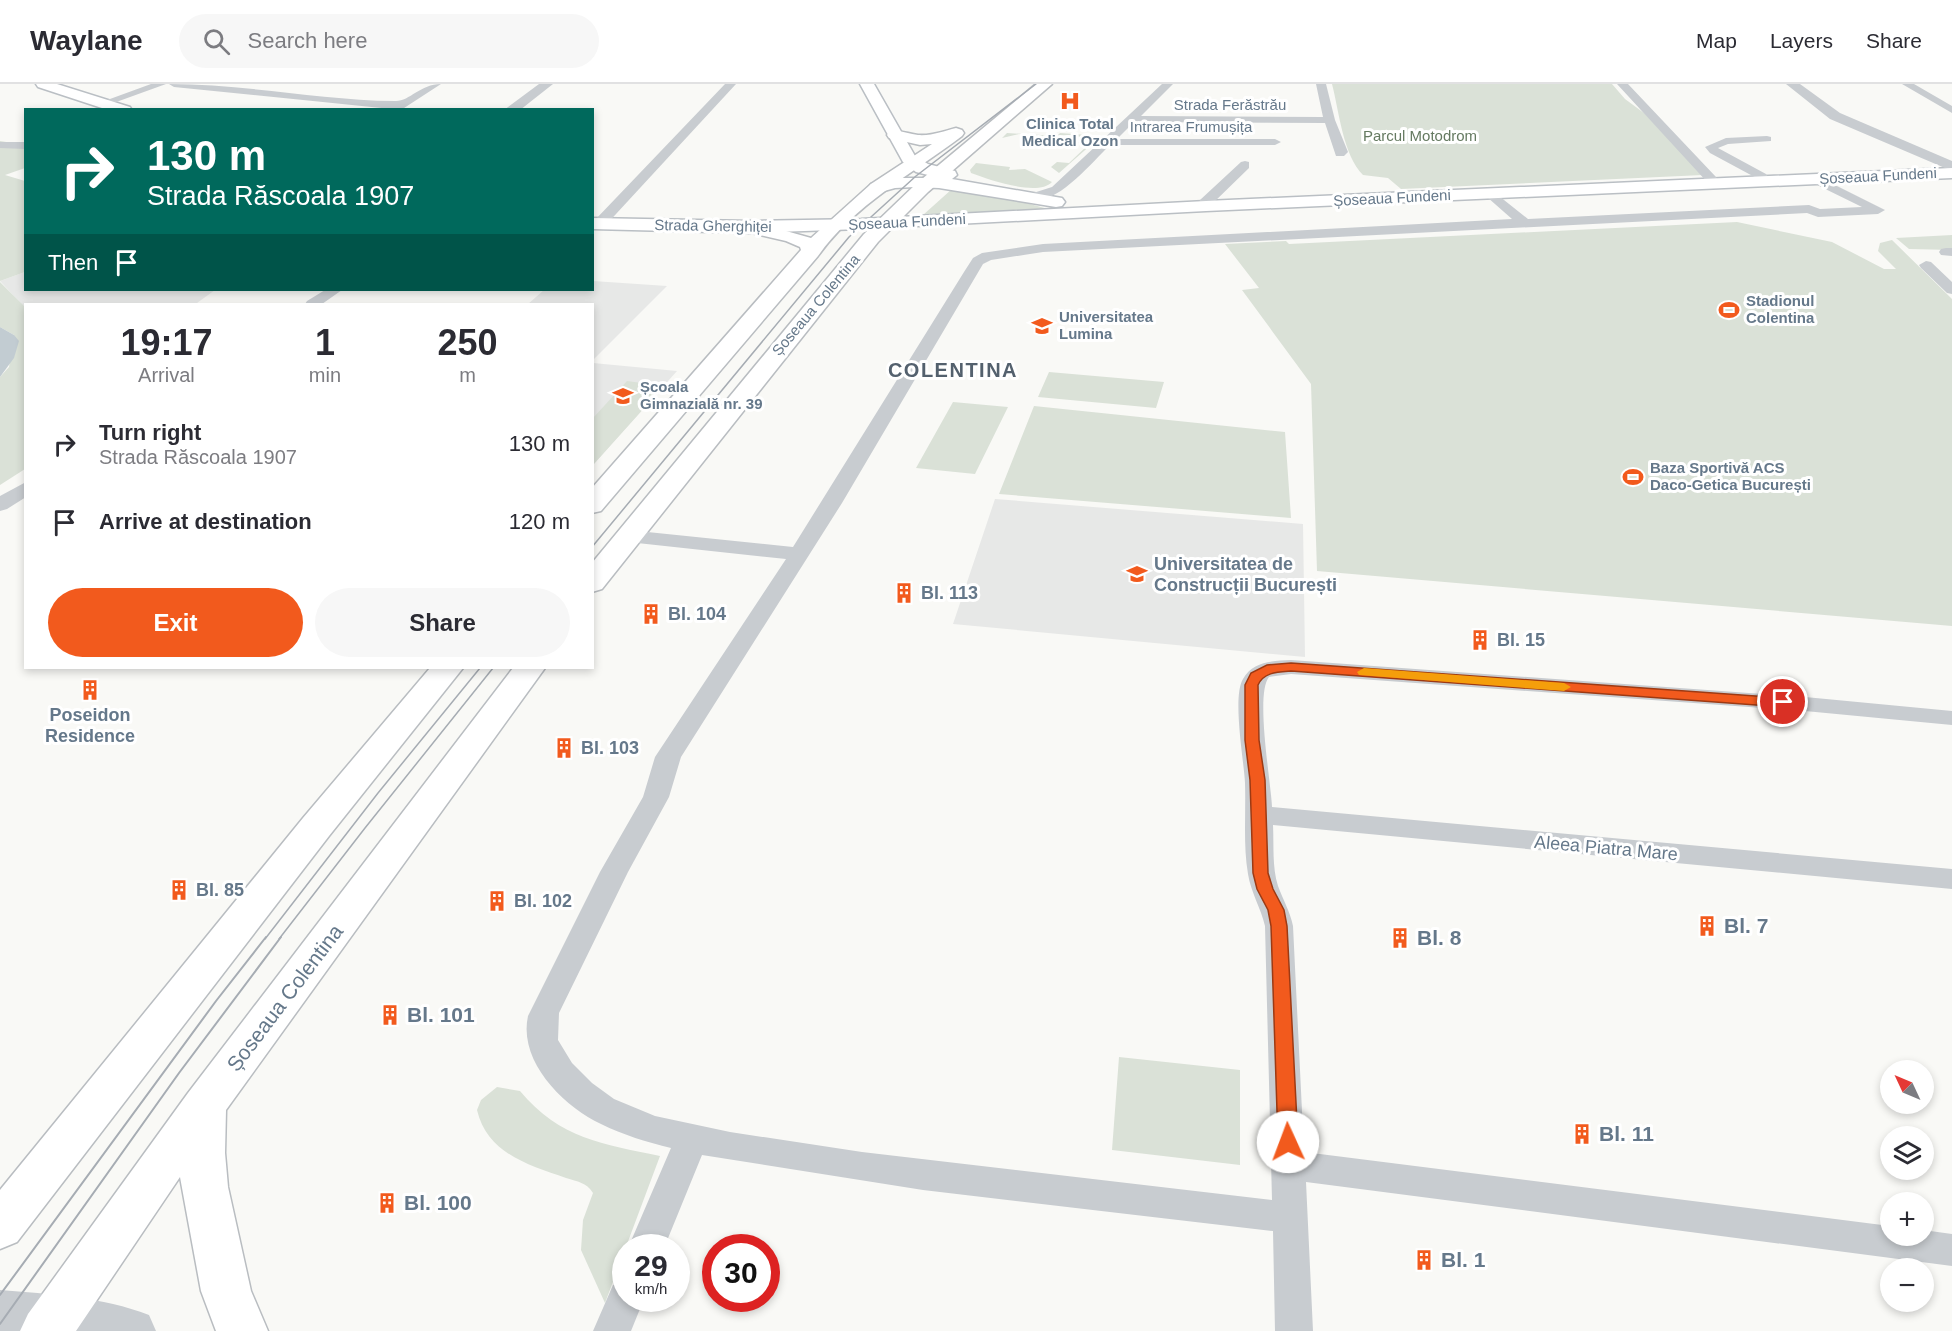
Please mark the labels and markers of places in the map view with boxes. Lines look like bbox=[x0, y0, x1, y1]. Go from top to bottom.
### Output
hospital icon: Clinica Total Medical Ozon bbox=[1058, 89, 1082, 113]
place label: Clinica Total Medical Ozon bbox=[1022, 115, 1118, 149]
place label: Stadionul Colentina bbox=[1746, 292, 1815, 326]
sports icon: Stadionul Colentina bbox=[1717, 298, 1741, 322]
place label: Universitatea Lumina bbox=[1059, 308, 1154, 342]
school or university icon: Universitatea Lumina bbox=[1030, 314, 1054, 338]
place label: Școala Gimnazială nr. 39 bbox=[640, 378, 763, 412]
school or university icon: Școala Gimnazială nr. 39 bbox=[611, 384, 635, 408]
place label: Baza Sportivă ACS Daco-Getica București bbox=[1650, 459, 1811, 493]
sports icon: Baza Sportivă ACS Daco-Getica București bbox=[1621, 465, 1645, 489]
place label: Universitatea de Construcții București bbox=[1154, 554, 1337, 595]
school or university icon: Universitatea de Construcții București bbox=[1125, 562, 1149, 586]
building icon: Bl. 113 bbox=[892, 581, 916, 605]
place label: Bl. 113 bbox=[921, 583, 978, 603]
building icon: Bl. 104 bbox=[639, 602, 663, 626]
place label: Bl. 104 bbox=[668, 604, 726, 624]
building icon: Bl. 15 bbox=[1468, 628, 1492, 652]
place label: Bl. 15 bbox=[1497, 630, 1545, 650]
pin bbox=[1757, 676, 1808, 727]
building icon: Poseidon Residence bbox=[78, 678, 102, 702]
place label: Poseidon Residence bbox=[45, 705, 135, 746]
building icon: Bl. 103 bbox=[552, 736, 576, 760]
place label: Bl. 103 bbox=[581, 738, 639, 758]
building icon: Bl. 85 bbox=[167, 878, 191, 902]
place label: Bl. 85 bbox=[196, 880, 244, 900]
building icon: Bl. 102 bbox=[485, 889, 509, 913]
place label: Bl. 102 bbox=[514, 891, 572, 911]
building icon: Bl. 7 bbox=[1695, 914, 1719, 938]
place label: Bl. 7 bbox=[1724, 914, 1768, 937]
building icon: Bl. 8 bbox=[1388, 926, 1412, 950]
place label: Bl. 8 bbox=[1417, 926, 1462, 949]
building icon: Bl. 101 bbox=[378, 1003, 402, 1027]
place label: Bl. 101 bbox=[407, 1003, 475, 1026]
building icon: Bl. 11 bbox=[1570, 1122, 1594, 1146]
place label: Bl. 11 bbox=[1599, 1122, 1654, 1145]
building icon: Bl. 100 bbox=[375, 1191, 399, 1215]
place label: Bl. 100 bbox=[404, 1191, 472, 1214]
building icon: Bl. 1 bbox=[1412, 1248, 1436, 1272]
place label: Bl. 1 bbox=[1441, 1248, 1486, 1271]

